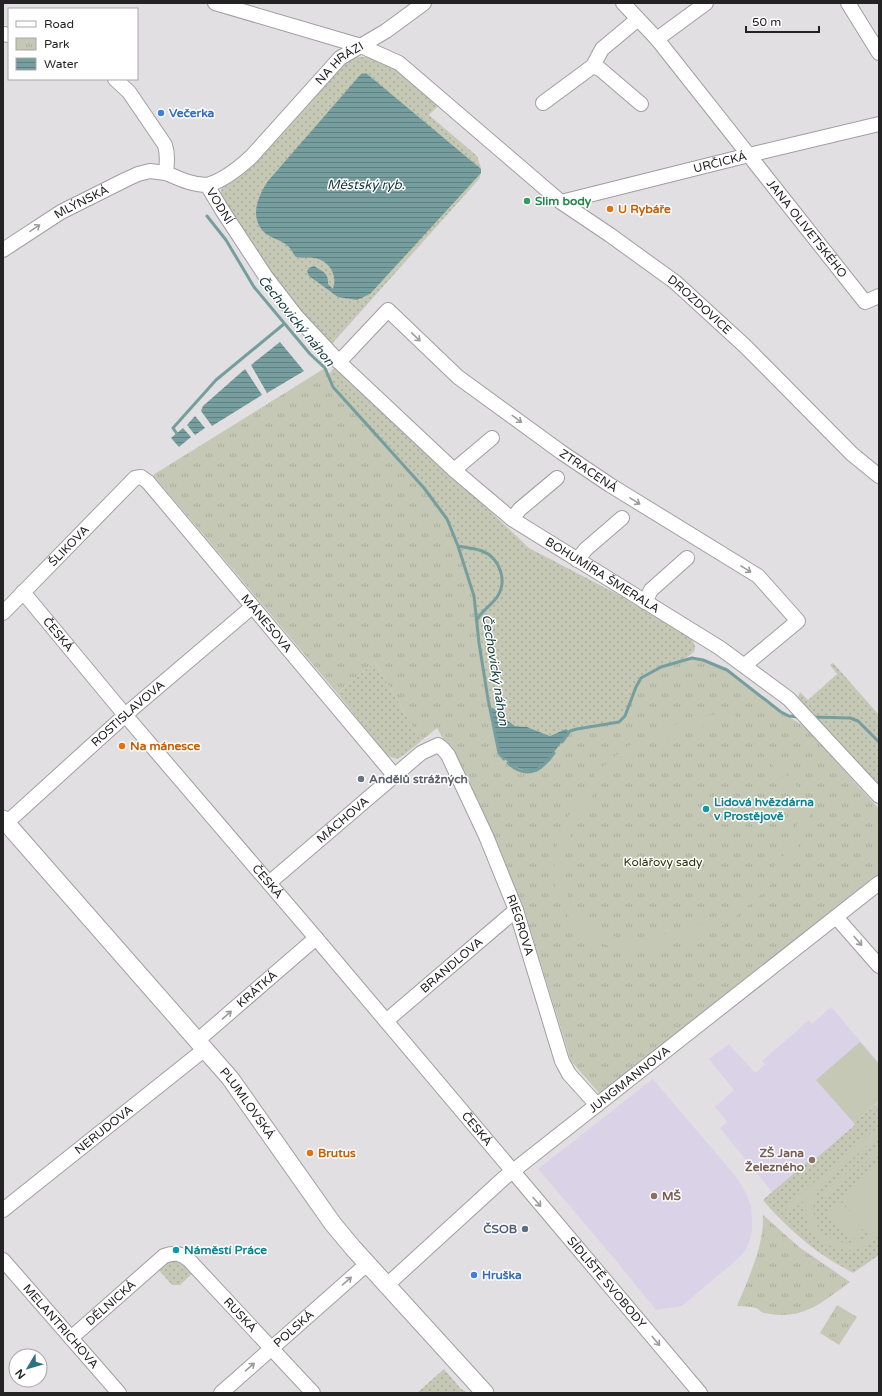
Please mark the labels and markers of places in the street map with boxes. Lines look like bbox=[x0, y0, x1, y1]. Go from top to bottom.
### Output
place label: Večerka bbox=[169, 106, 215, 120]
marker: Večerka bbox=[156, 108, 166, 118]
place label: Slim body bbox=[535, 194, 592, 209]
marker: Slim body bbox=[522, 196, 532, 206]
place label: U Rybáře bbox=[618, 202, 671, 217]
marker: U Rybáře bbox=[605, 204, 615, 214]
place label: Na mánesce bbox=[130, 739, 200, 753]
marker: Na mánesce bbox=[117, 741, 127, 751]
place label: Andělů strážných bbox=[369, 772, 468, 787]
marker: Andělů strážných bbox=[356, 774, 366, 784]
place label: Lidová hvězdárna v Prostějově bbox=[714, 795, 814, 824]
marker: Lidová hvězdárna v Prostějově bbox=[701, 804, 711, 814]
place label: Brutus bbox=[318, 1146, 356, 1160]
place label: ZŠ Jana Železného bbox=[745, 1146, 804, 1174]
marker: Brutus bbox=[305, 1148, 315, 1158]
marker: ZŠ Jana Železného bbox=[807, 1155, 817, 1165]
place label: MŠ bbox=[662, 1189, 682, 1203]
marker: MŠ bbox=[649, 1191, 659, 1201]
place label: ČSOB bbox=[483, 1222, 517, 1236]
marker: ČSOB bbox=[520, 1224, 530, 1234]
place label: Náměstí Práce bbox=[184, 1243, 267, 1257]
marker: Náměstí Práce bbox=[171, 1245, 181, 1255]
place label: Hruška bbox=[482, 1268, 522, 1282]
marker: Hruška bbox=[469, 1270, 479, 1280]

